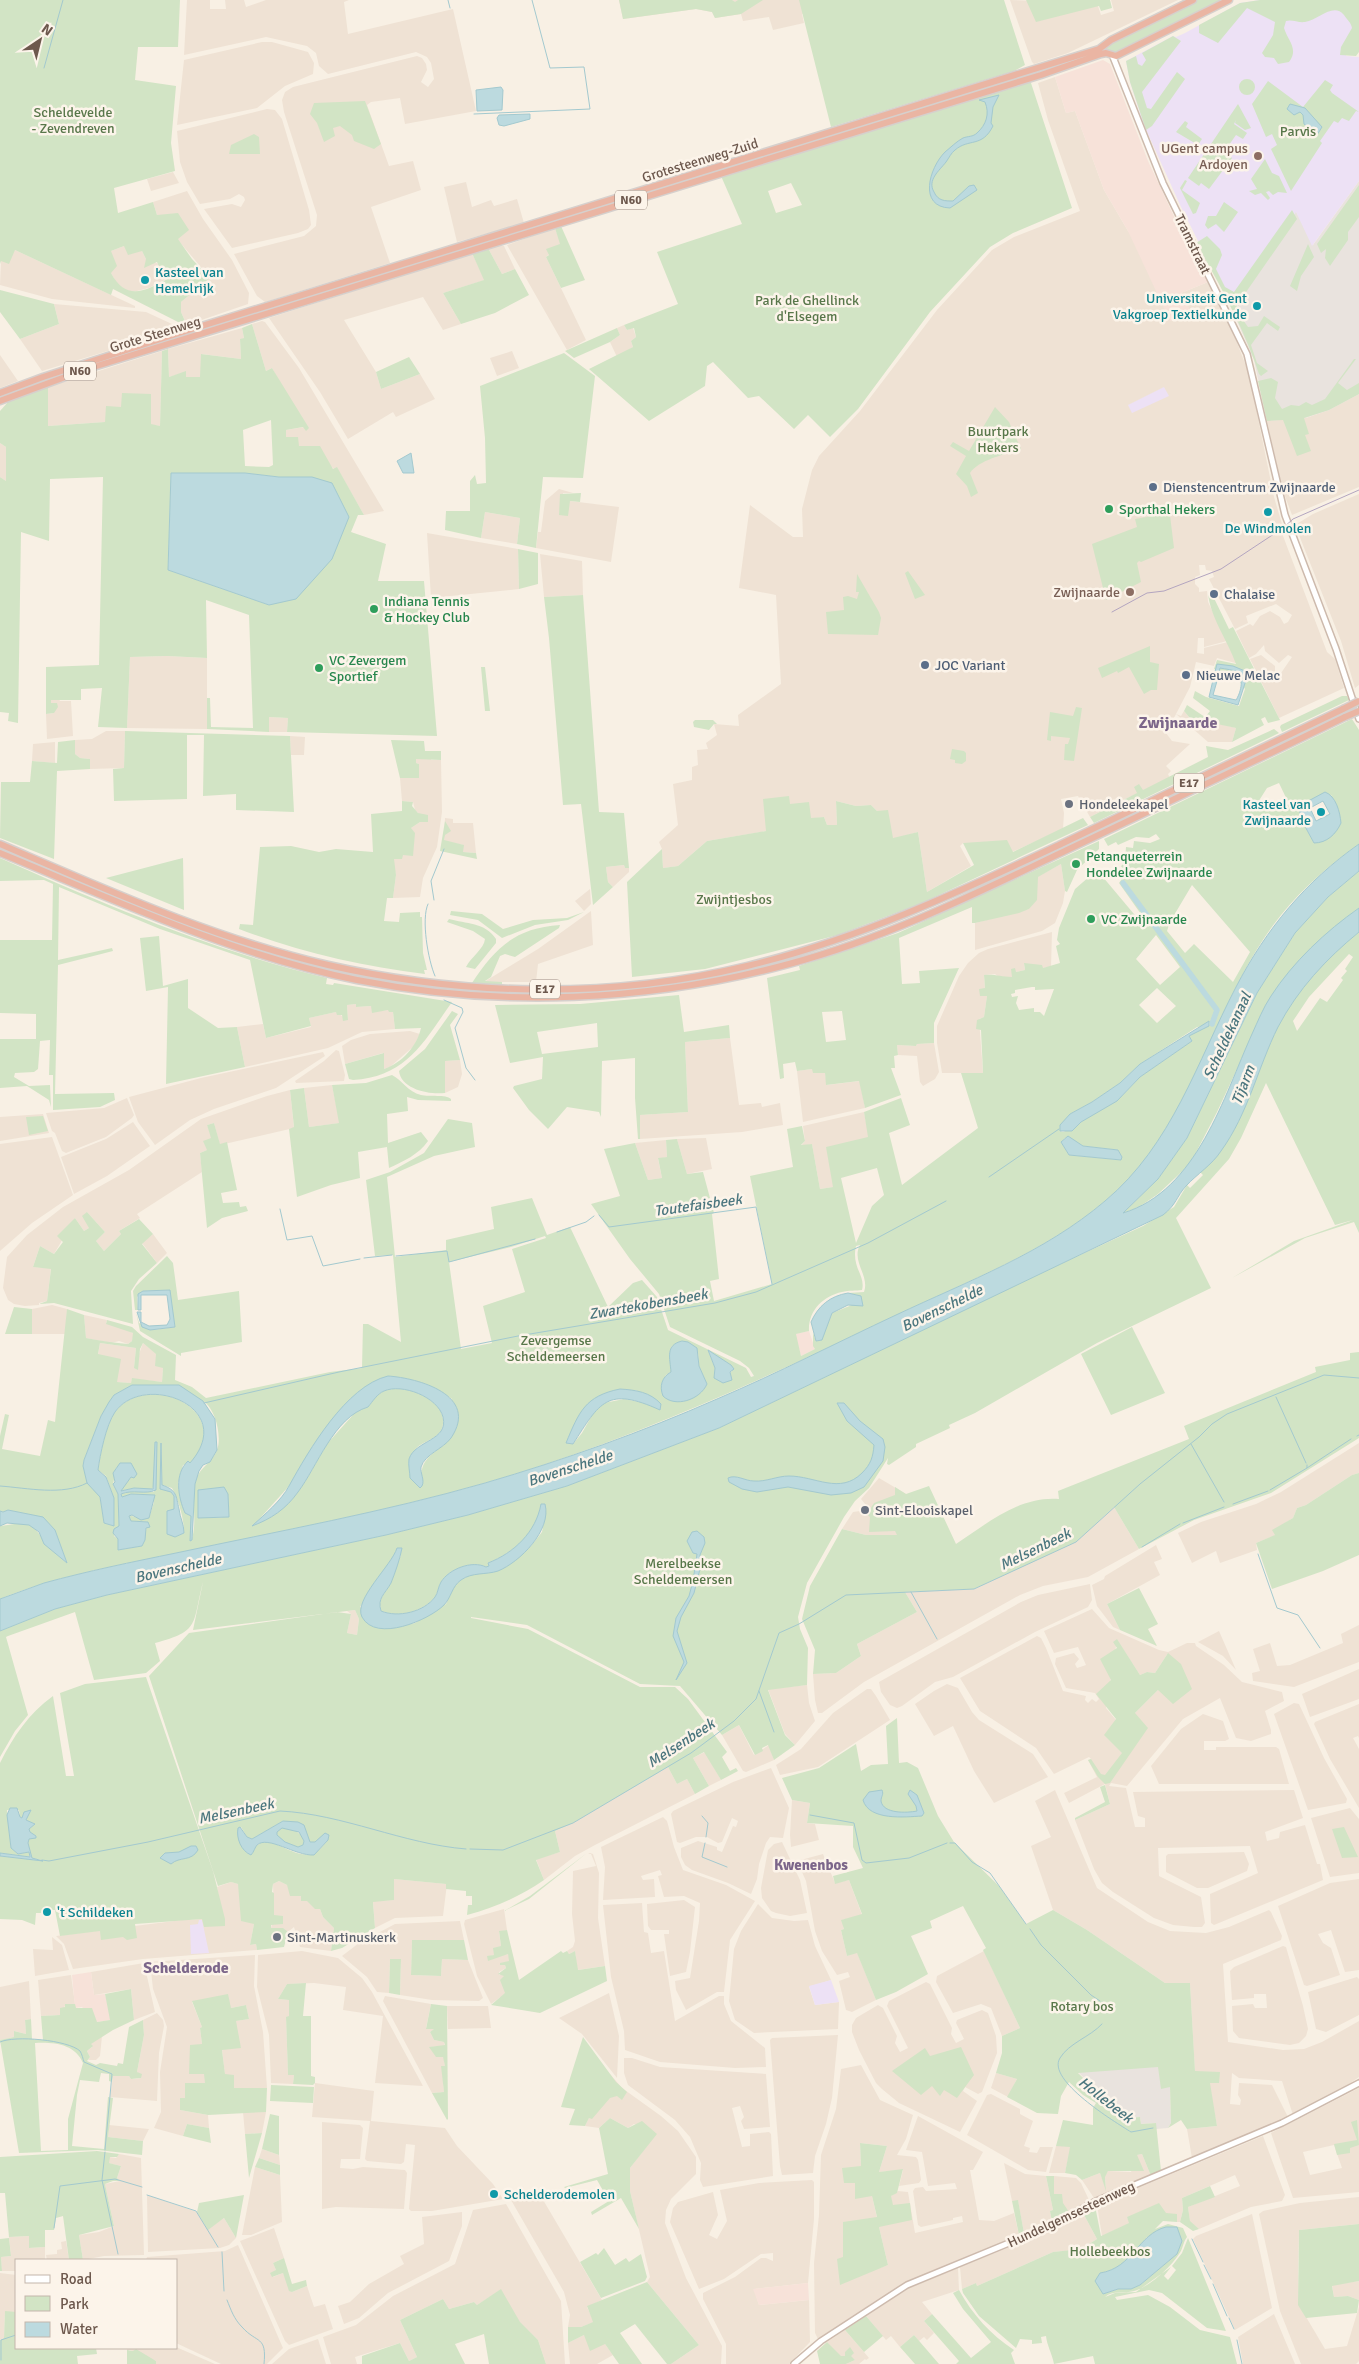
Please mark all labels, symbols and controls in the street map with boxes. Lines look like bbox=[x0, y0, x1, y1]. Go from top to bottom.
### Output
north arrow bbox=[15, 15, 65, 65]
text: N bbox=[38, 20, 56, 40]
park label: Scheldevelde - Zevendreven bbox=[31, 104, 115, 137]
park label: Parvis bbox=[1280, 123, 1316, 140]
street label: Grotesteenweg-Zuid bbox=[640, 135, 760, 186]
place label: UGent campus Ardoyen bbox=[1161, 140, 1248, 173]
marker: UGent campus Ardoyen bbox=[1252, 150, 1264, 162]
road number: N60 bbox=[615, 190, 647, 210]
street label: Tramstraat bbox=[1171, 211, 1214, 277]
place label: Kasteel van Hemelrijk bbox=[155, 264, 224, 297]
marker: Kasteel van Hemelrijk bbox=[139, 274, 151, 286]
place label: Universiteit Gent Vakgroep Textielkunde bbox=[1113, 290, 1247, 323]
park label: Park de Ghellinck d'Elsegem bbox=[755, 292, 859, 325]
marker: Universiteit Gent Vakgroep Textielkunde bbox=[1251, 300, 1263, 312]
street label: Grote Steenweg bbox=[108, 313, 203, 356]
road number: N60 bbox=[64, 362, 96, 381]
park label: Buurtpark Hekers bbox=[968, 423, 1028, 456]
place label: Dienstencentrum Zwijnaarde bbox=[1163, 479, 1336, 496]
marker: Dienstencentrum Zwijnaarde bbox=[1147, 481, 1159, 493]
place label: Sporthal Hekers bbox=[1119, 501, 1215, 518]
marker: Sporthal Hekers bbox=[1103, 503, 1115, 515]
marker: De Windmolen bbox=[1262, 506, 1274, 518]
place label: De Windmolen bbox=[1225, 520, 1311, 537]
place label: Zwijnaarde bbox=[1053, 584, 1120, 601]
marker: Zwijnaarde bbox=[1124, 586, 1136, 598]
place label: Chalaise bbox=[1224, 586, 1275, 603]
marker: Chalaise bbox=[1208, 588, 1220, 600]
place label: Indiana Tennis & Hockey Club bbox=[384, 593, 470, 626]
marker: Indiana Tennis & Hockey Club bbox=[368, 603, 380, 615]
place label: VC Zevergem Sportief bbox=[329, 652, 407, 685]
place label: JOC Variant bbox=[935, 657, 1005, 674]
marker: JOC Variant bbox=[919, 659, 931, 671]
marker: VC Zevergem Sportief bbox=[313, 662, 325, 674]
place label: Nieuwe Melac bbox=[1196, 667, 1280, 684]
marker: Nieuwe Melac bbox=[1180, 669, 1192, 681]
district label: Zwijnaarde bbox=[1139, 713, 1217, 733]
road number: E17 bbox=[1174, 774, 1204, 792]
place label: Hondeleekapel bbox=[1079, 796, 1168, 813]
place label: Kasteel van Zwijnaarde bbox=[1242, 796, 1311, 829]
marker: Hondeleekapel bbox=[1063, 798, 1075, 810]
marker: Kasteel van Zwijnaarde bbox=[1315, 806, 1327, 818]
place label: Petanqueterrein Hondelee Zwijnaarde bbox=[1086, 848, 1213, 881]
marker: Petanqueterrein Hondelee Zwijnaarde bbox=[1070, 858, 1082, 870]
park label: Zwijntjesbos bbox=[696, 891, 772, 908]
place label: VC Zwijnaarde bbox=[1101, 911, 1187, 928]
marker: VC Zwijnaarde bbox=[1085, 913, 1097, 925]
road number: E17 bbox=[530, 980, 560, 999]
water label: Scheldekanaal bbox=[1199, 988, 1256, 1082]
water label: Tijarm bbox=[1227, 1062, 1259, 1107]
water label: Toutefaisbeek bbox=[653, 1190, 745, 1220]
water label: Bovenschelde bbox=[898, 1280, 987, 1335]
water label: Zwartekobensbeek bbox=[587, 1284, 710, 1323]
park label: Zevergemse Scheldemeersen bbox=[507, 1332, 605, 1365]
water label: Bovenschelde bbox=[525, 1445, 616, 1490]
place label: Sint-Elooiskapel bbox=[875, 1502, 973, 1519]
marker: Sint-Elooiskapel bbox=[859, 1504, 871, 1516]
water label: Melsenbeek bbox=[997, 1523, 1075, 1574]
water label: Bovenschelde bbox=[133, 1549, 224, 1587]
park label: Merelbeekse Scheldemeersen bbox=[634, 1555, 732, 1588]
water label: Melsenbeek bbox=[644, 1714, 719, 1771]
water label: Melsenbeek bbox=[197, 1794, 277, 1828]
district label: Kwenenbos bbox=[774, 1856, 848, 1874]
place label: 't Schildeken bbox=[57, 1904, 134, 1921]
marker: 't Schildeken bbox=[41, 1906, 53, 1918]
place label: Sint-Martinuskerk bbox=[287, 1929, 396, 1946]
marker: Sint-Martinuskerk bbox=[271, 1931, 283, 1943]
district label: Schelderode bbox=[143, 1958, 229, 1978]
park label: Rotary bos bbox=[1050, 1998, 1114, 2015]
water label: Hollebeek bbox=[1075, 2073, 1138, 2128]
street label: Hundelgemsesteenweg bbox=[1005, 2177, 1138, 2251]
place label: Schelderodemolen bbox=[504, 2186, 615, 2203]
marker: Schelderodemolen bbox=[488, 2188, 500, 2200]
park label: Hollebeekbos bbox=[1070, 2243, 1150, 2260]
legend bbox=[15, 2259, 178, 2349]
text: Road bbox=[60, 2270, 92, 2288]
text: Park bbox=[60, 2295, 89, 2313]
text: Water bbox=[60, 2320, 98, 2338]

